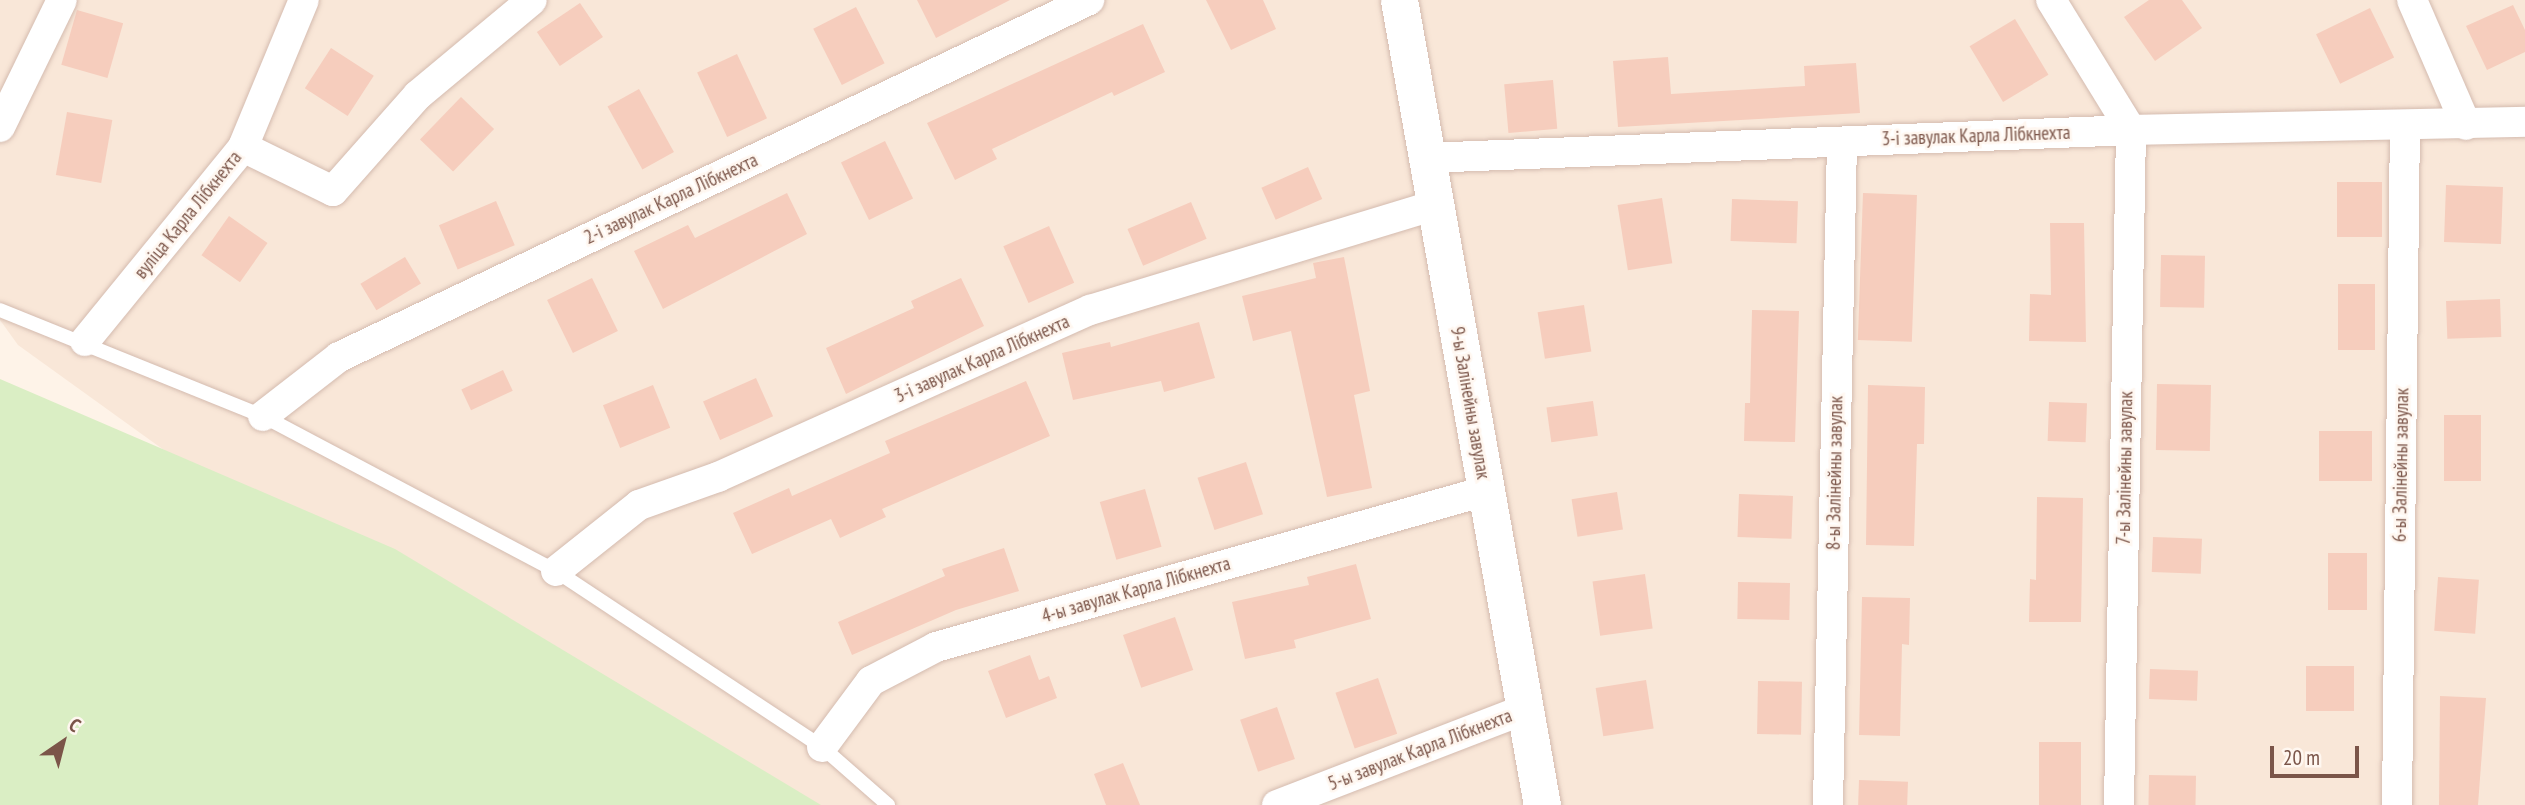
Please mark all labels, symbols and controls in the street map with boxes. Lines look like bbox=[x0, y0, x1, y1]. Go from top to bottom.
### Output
street label: 3-і завулак Карла Лібкнехта bbox=[1881, 121, 2071, 151]
street label: вуліца Карла Лібкнехта bbox=[130, 147, 246, 283]
street label: 2-і завулак Карла Лібкнехта bbox=[581, 149, 761, 249]
street label: 3-і завулак Карла Лібкнехта bbox=[891, 310, 1073, 408]
street label: 9-ы Залінейны завулак bbox=[1445, 325, 1495, 481]
street label: 6-ы Залінейны завулак bbox=[2388, 388, 2414, 542]
street label: 7-ы Залінейны завулак bbox=[2112, 391, 2138, 545]
street label: 8-ы Залінейны завулак bbox=[1822, 396, 1848, 550]
street label: 4-ы завулак Карла Лібкнехта bbox=[1039, 552, 1233, 628]
street label: 5-ы завулак Карла Лібкнехта bbox=[1325, 704, 1515, 796]
north arrow bbox=[28, 707, 98, 777]
text: С bbox=[65, 712, 85, 737]
scale bar bbox=[2273, 732, 2362, 776]
text: 20 m bbox=[2283, 744, 2320, 771]

